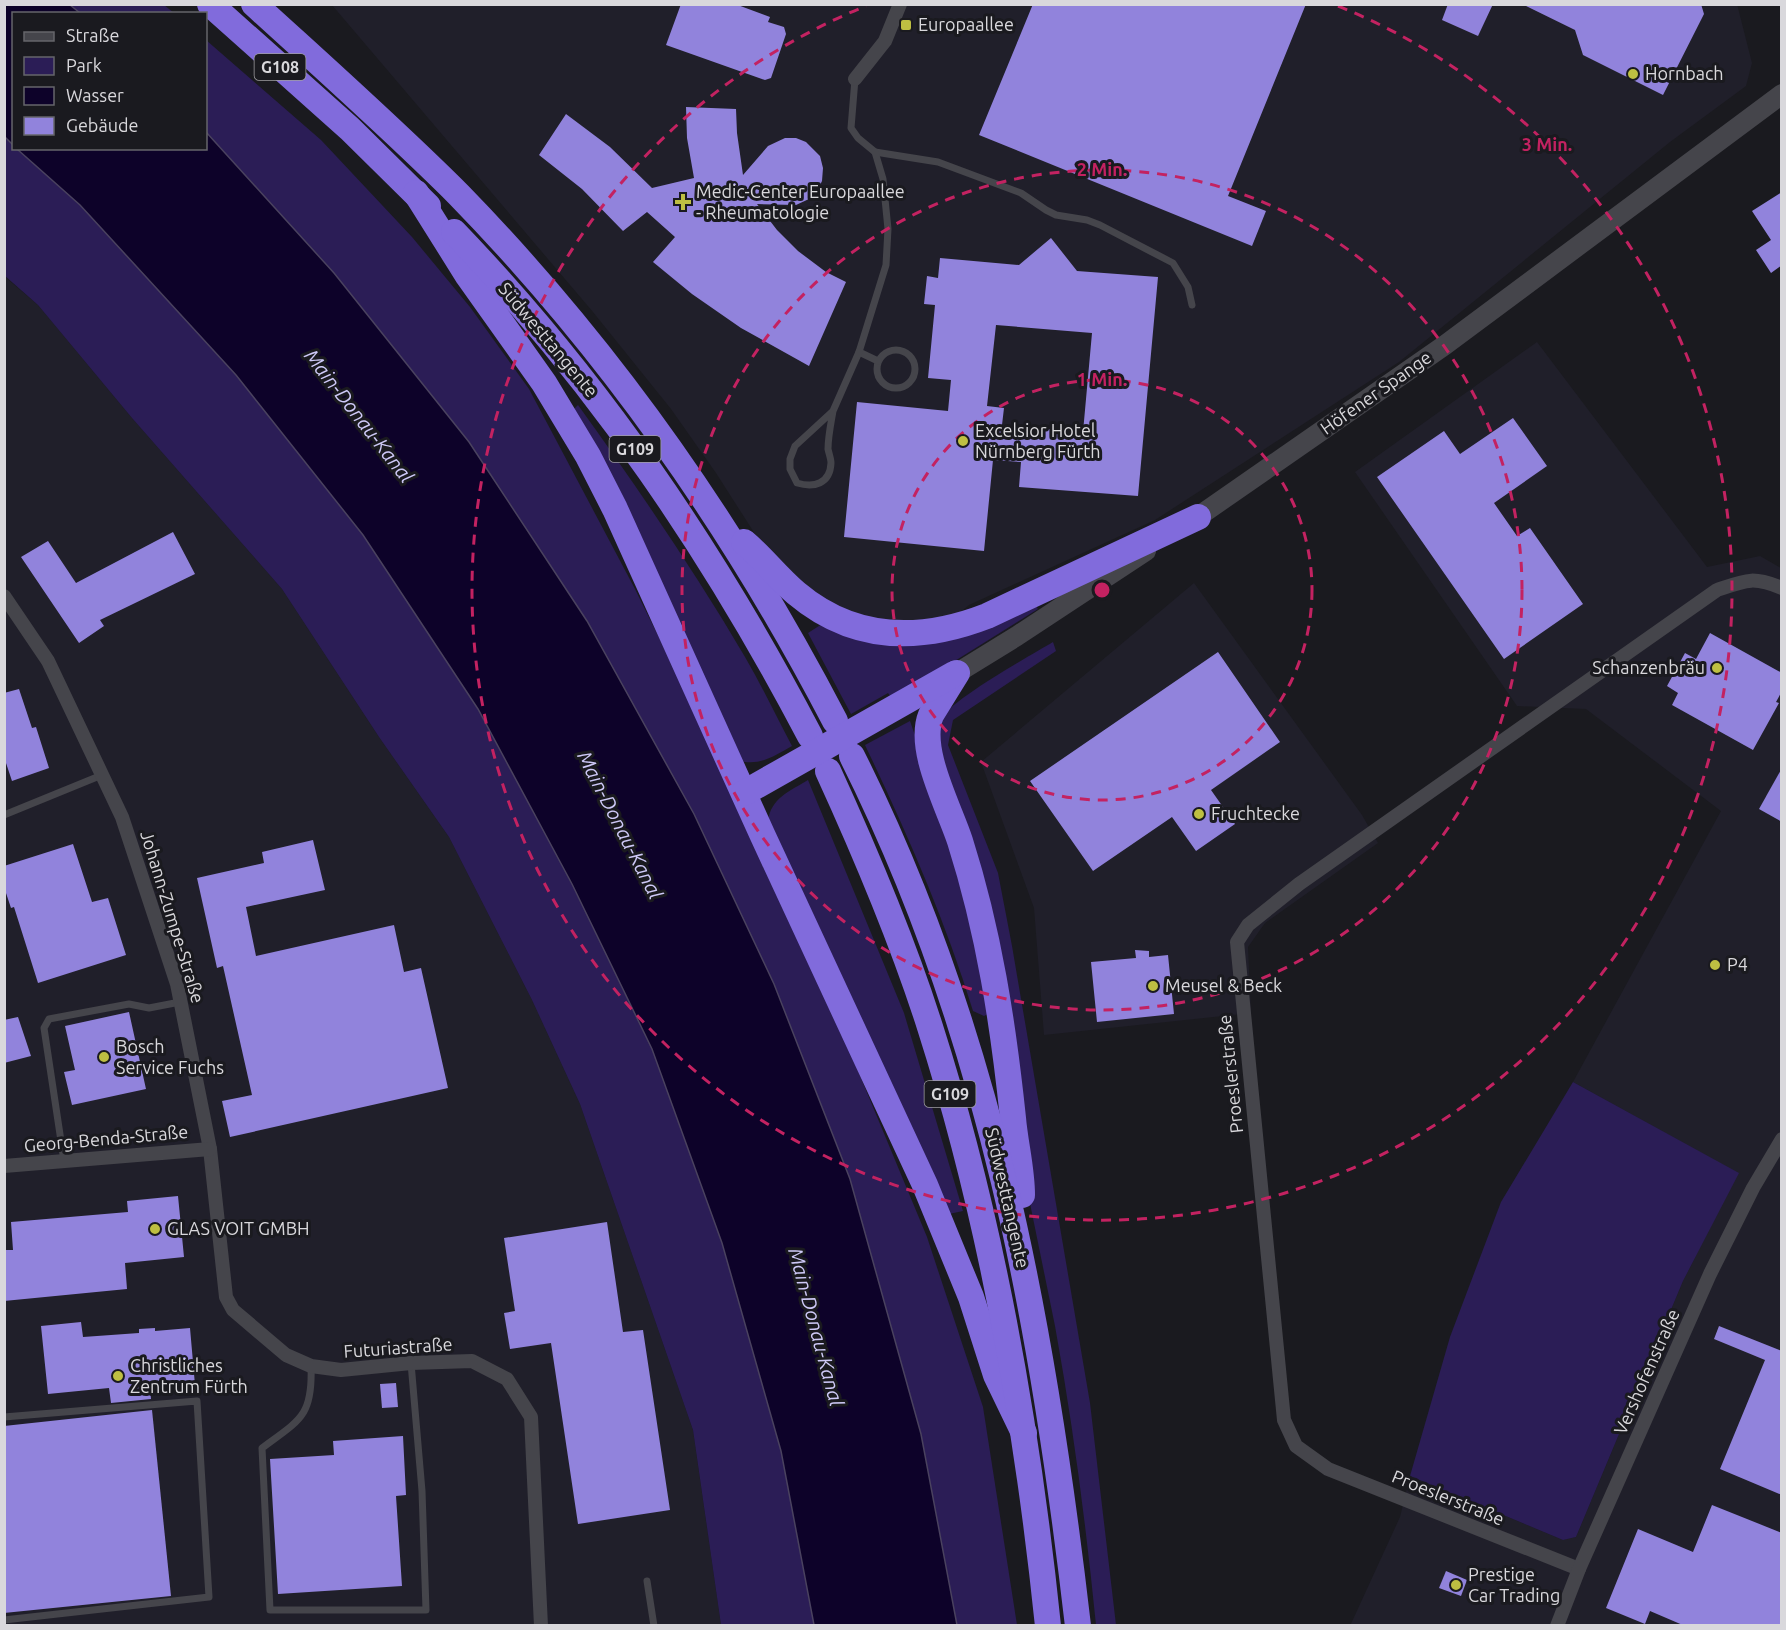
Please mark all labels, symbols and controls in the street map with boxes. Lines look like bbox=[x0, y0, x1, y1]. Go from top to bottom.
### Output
legend bbox=[12, 12, 207, 150]
place label: Europaallee bbox=[918, 14, 1014, 34]
marker: Europaallee bbox=[899, 18, 913, 32]
text: Straße bbox=[66, 25, 119, 45]
road number: G108 bbox=[254, 54, 306, 80]
text: Park bbox=[66, 55, 102, 75]
place label: Hornbach bbox=[1645, 63, 1724, 83]
marker: Hornbach bbox=[1626, 67, 1640, 81]
text: Wasser bbox=[66, 85, 124, 105]
text: Gebäude bbox=[66, 115, 138, 135]
text: 3 Min. bbox=[1522, 134, 1572, 154]
text: 2 Min. bbox=[1077, 159, 1127, 179]
place label: Medic-Center Europaallee - Rheumatologie bbox=[696, 181, 905, 222]
marker: Medic-Center Europaallee - Rheumatologie bbox=[674, 193, 692, 211]
street label: Südwesttangente bbox=[495, 278, 602, 401]
water label: Main-Donau-Kanal bbox=[300, 344, 419, 487]
street label: Höfener Spange bbox=[1316, 346, 1435, 438]
text: 1 Min. bbox=[1077, 369, 1127, 389]
place label: Excelsior Hotel Nürnberg Fürth bbox=[975, 420, 1101, 461]
marker: Excelsior Hotel Nürnberg Fürth bbox=[956, 434, 970, 448]
road number: G109 bbox=[610, 436, 660, 462]
centre of rings bbox=[1092, 580, 1112, 600]
place label: Schanzenbräu bbox=[1592, 657, 1705, 677]
marker: Schanzenbräu bbox=[1710, 661, 1724, 675]
water label: Main-Donau-Kanal bbox=[573, 747, 668, 903]
place label: Fruchtecke bbox=[1211, 803, 1300, 823]
marker: Fruchtecke bbox=[1192, 807, 1206, 821]
street label: Johann-Zumpe-Straße bbox=[137, 828, 209, 1005]
place label: P4 bbox=[1727, 954, 1748, 974]
marker: P4 bbox=[1708, 958, 1722, 972]
place label: Meusel & Beck bbox=[1165, 975, 1282, 995]
marker: Meusel & Beck bbox=[1146, 979, 1160, 993]
street label: Proeslerstraße bbox=[1214, 1014, 1246, 1134]
place label: Bosch Service Fuchs bbox=[116, 1036, 224, 1077]
marker: Bosch Service Fuchs bbox=[97, 1050, 111, 1064]
road number: G109 bbox=[924, 1081, 976, 1107]
street label: Georg-Benda-Straße bbox=[23, 1121, 189, 1155]
street label: Südwesttangente bbox=[982, 1126, 1034, 1270]
place label: GLAS VOIT GMBH bbox=[167, 1218, 310, 1238]
marker: GLAS VOIT GMBH bbox=[148, 1222, 162, 1236]
water label: Main-Donau-Kanal bbox=[784, 1245, 849, 1409]
street label: Vershofenstraße bbox=[1610, 1306, 1683, 1437]
street label: Futuriastraße bbox=[343, 1333, 453, 1361]
place label: Christliches Zentrum Fürth bbox=[130, 1355, 248, 1396]
marker: Christliches Zentrum Fürth bbox=[111, 1369, 125, 1383]
street label: Proeslerstraße bbox=[1389, 1466, 1507, 1529]
place label: Prestige Car Trading bbox=[1468, 1564, 1560, 1605]
marker: Prestige Car Trading bbox=[1449, 1578, 1463, 1592]

